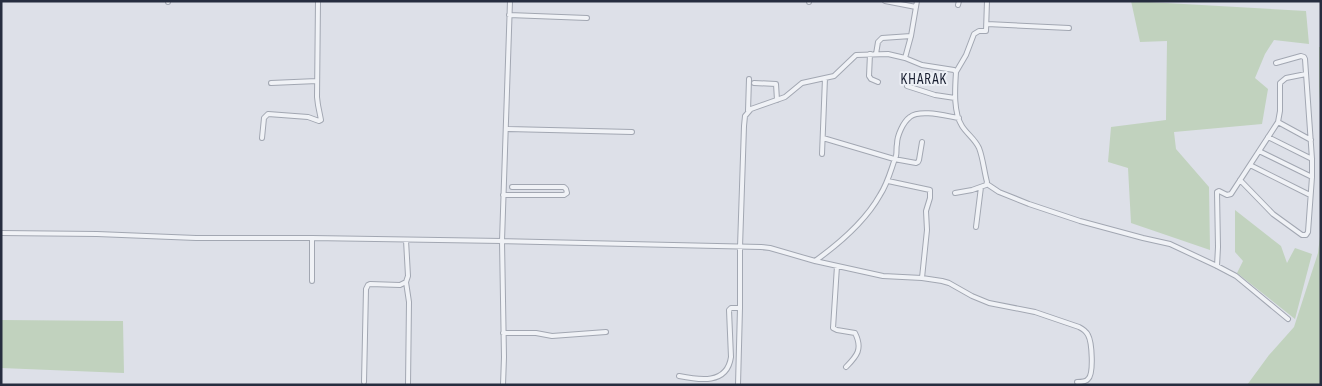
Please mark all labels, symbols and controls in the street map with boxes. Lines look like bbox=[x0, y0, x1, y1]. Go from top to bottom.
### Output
district label: KHARAK bbox=[901, 70, 947, 89]

